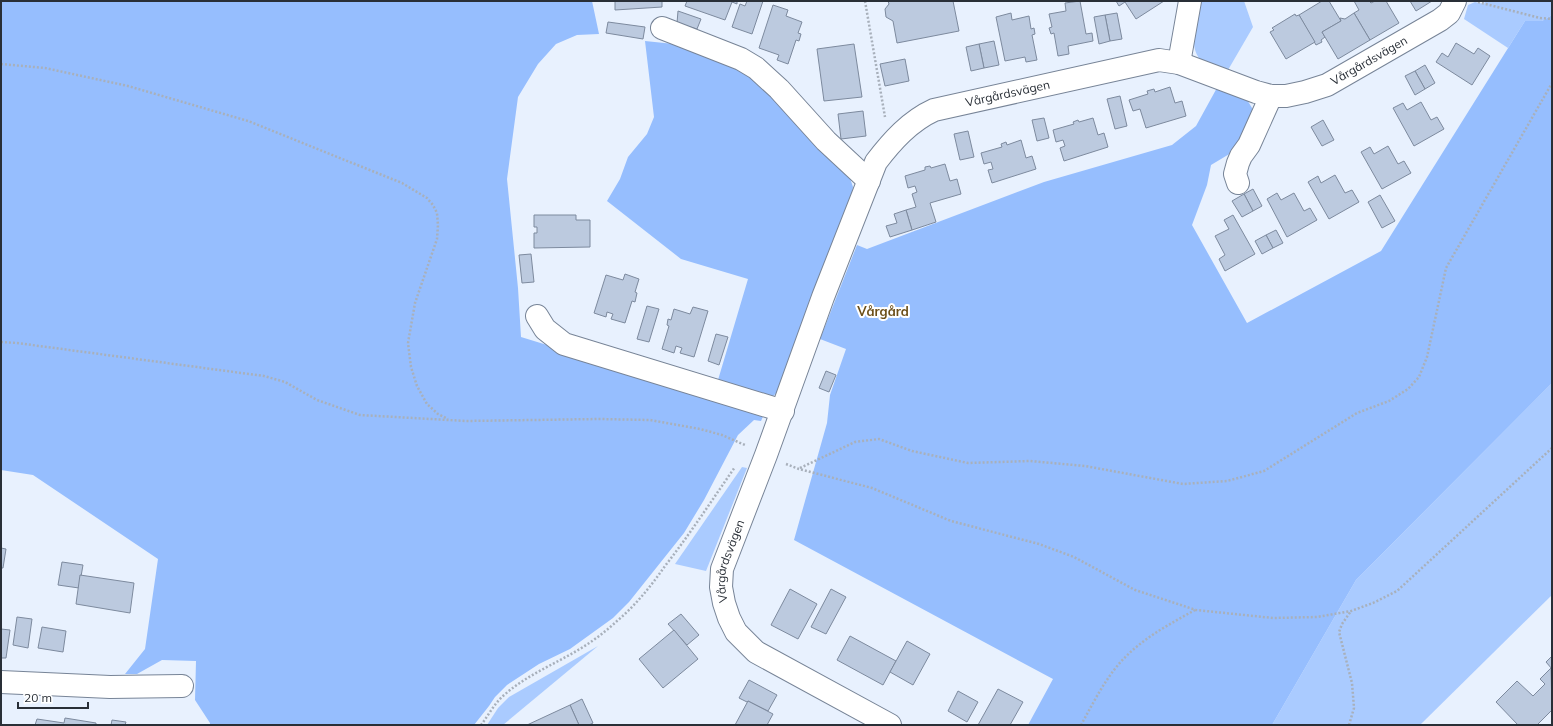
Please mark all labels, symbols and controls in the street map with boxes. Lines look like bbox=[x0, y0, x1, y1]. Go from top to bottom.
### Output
street label: Vårgårdsvägen bbox=[1328, 32, 1410, 88]
street label: Vårgårdsvägen bbox=[964, 76, 1051, 110]
district label: Vårgård bbox=[856, 303, 909, 319]
street label: Vårgårdsvägen bbox=[713, 517, 747, 604]
scale bar bbox=[18, 684, 88, 710]
text: 20 m bbox=[24, 690, 52, 705]

